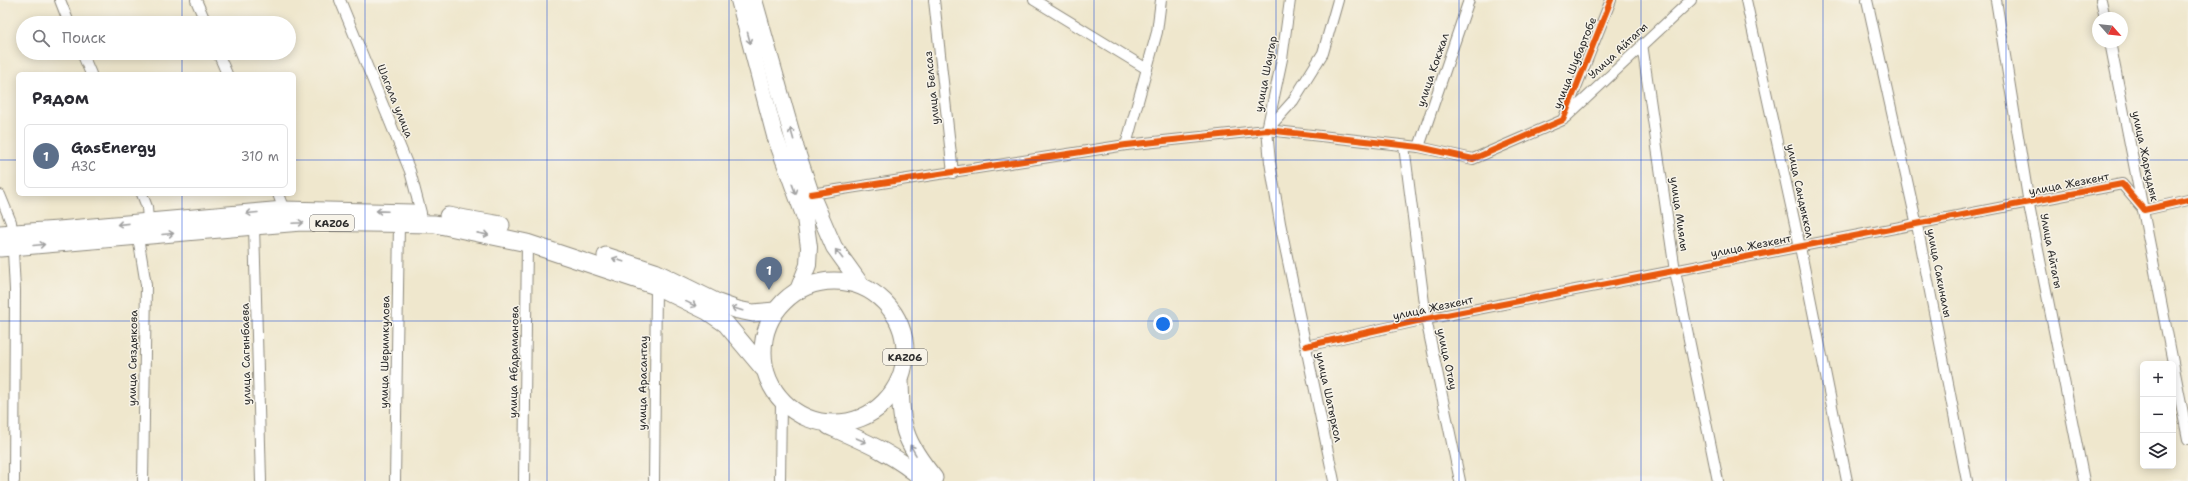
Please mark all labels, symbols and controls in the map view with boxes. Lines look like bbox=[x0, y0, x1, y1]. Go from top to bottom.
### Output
north arrow bbox=[2092, 12, 2128, 48]
street label: улица Шубартобе bbox=[1550, 15, 1600, 111]
search box bbox=[16, 16, 296, 60]
street label: Улица Айтагы bbox=[1585, 19, 1651, 83]
icon: search bbox=[30, 27, 52, 49]
text: Поиск bbox=[62, 28, 106, 48]
one-way arrow bbox=[746, 31, 753, 44]
street label: улица Кокжал bbox=[1413, 31, 1453, 109]
street label: улица Шаугар bbox=[1251, 35, 1281, 113]
street label: улица Белсаз bbox=[921, 50, 943, 126]
street label: Шагала улица bbox=[373, 62, 417, 140]
text: Рядом bbox=[32, 87, 89, 109]
street label: улица Жаркудык bbox=[2128, 109, 2162, 203]
one-way arrow bbox=[788, 127, 795, 140]
text: GasEnergy bbox=[71, 138, 156, 158]
street label: улица Сандыккол bbox=[1783, 143, 1817, 239]
text: 1 bbox=[43, 148, 49, 165]
text: 310 m bbox=[241, 148, 279, 165]
text: АЗС bbox=[71, 158, 96, 175]
street label: улица Жезкент bbox=[2027, 169, 2111, 199]
street label: улица Миялы bbox=[1666, 176, 1692, 252]
one-way arrow bbox=[791, 182, 799, 194]
one-way arrow bbox=[376, 208, 389, 215]
one-way arrow bbox=[246, 209, 259, 216]
street label: Улица Айтагы bbox=[2036, 212, 2066, 290]
road number: KАZ06 bbox=[310, 215, 354, 231]
one-way arrow bbox=[291, 219, 304, 226]
one-way arrow bbox=[117, 220, 130, 228]
street label: улица Сакиналы bbox=[1923, 227, 1955, 319]
one-way arrow bbox=[161, 230, 174, 237]
one-way arrow bbox=[476, 230, 489, 238]
street label: улица Жезкент bbox=[1709, 231, 1793, 261]
one-way arrow bbox=[32, 242, 45, 249]
one-way arrow bbox=[835, 249, 844, 260]
one-way arrow bbox=[612, 256, 625, 263]
pin: 1 bbox=[756, 257, 782, 290]
street label: улица Жезкент bbox=[1391, 292, 1475, 324]
street label: улица Шеримкулова bbox=[377, 295, 393, 409]
one-way arrow bbox=[685, 300, 697, 308]
street label: улица Сагынбаева bbox=[238, 303, 254, 405]
street label: улица Абдраманова bbox=[506, 305, 522, 418]
one-way arrow bbox=[730, 305, 743, 312]
street label: улица Сыздыкова bbox=[125, 309, 141, 406]
your location bbox=[1153, 314, 1173, 334]
street label: улица Отау bbox=[1433, 327, 1461, 391]
street label: улица Арасантау bbox=[635, 336, 651, 430]
road number: KАZ06 bbox=[883, 349, 927, 365]
street label: улица Шатыркол bbox=[1312, 351, 1346, 443]
map controls bbox=[2140, 361, 2176, 469]
button: + bbox=[2140, 361, 2176, 397]
button: − bbox=[2140, 397, 2176, 433]
button: layers bbox=[2140, 433, 2176, 469]
one-way arrow bbox=[854, 437, 866, 444]
one-way arrow bbox=[909, 444, 917, 456]

